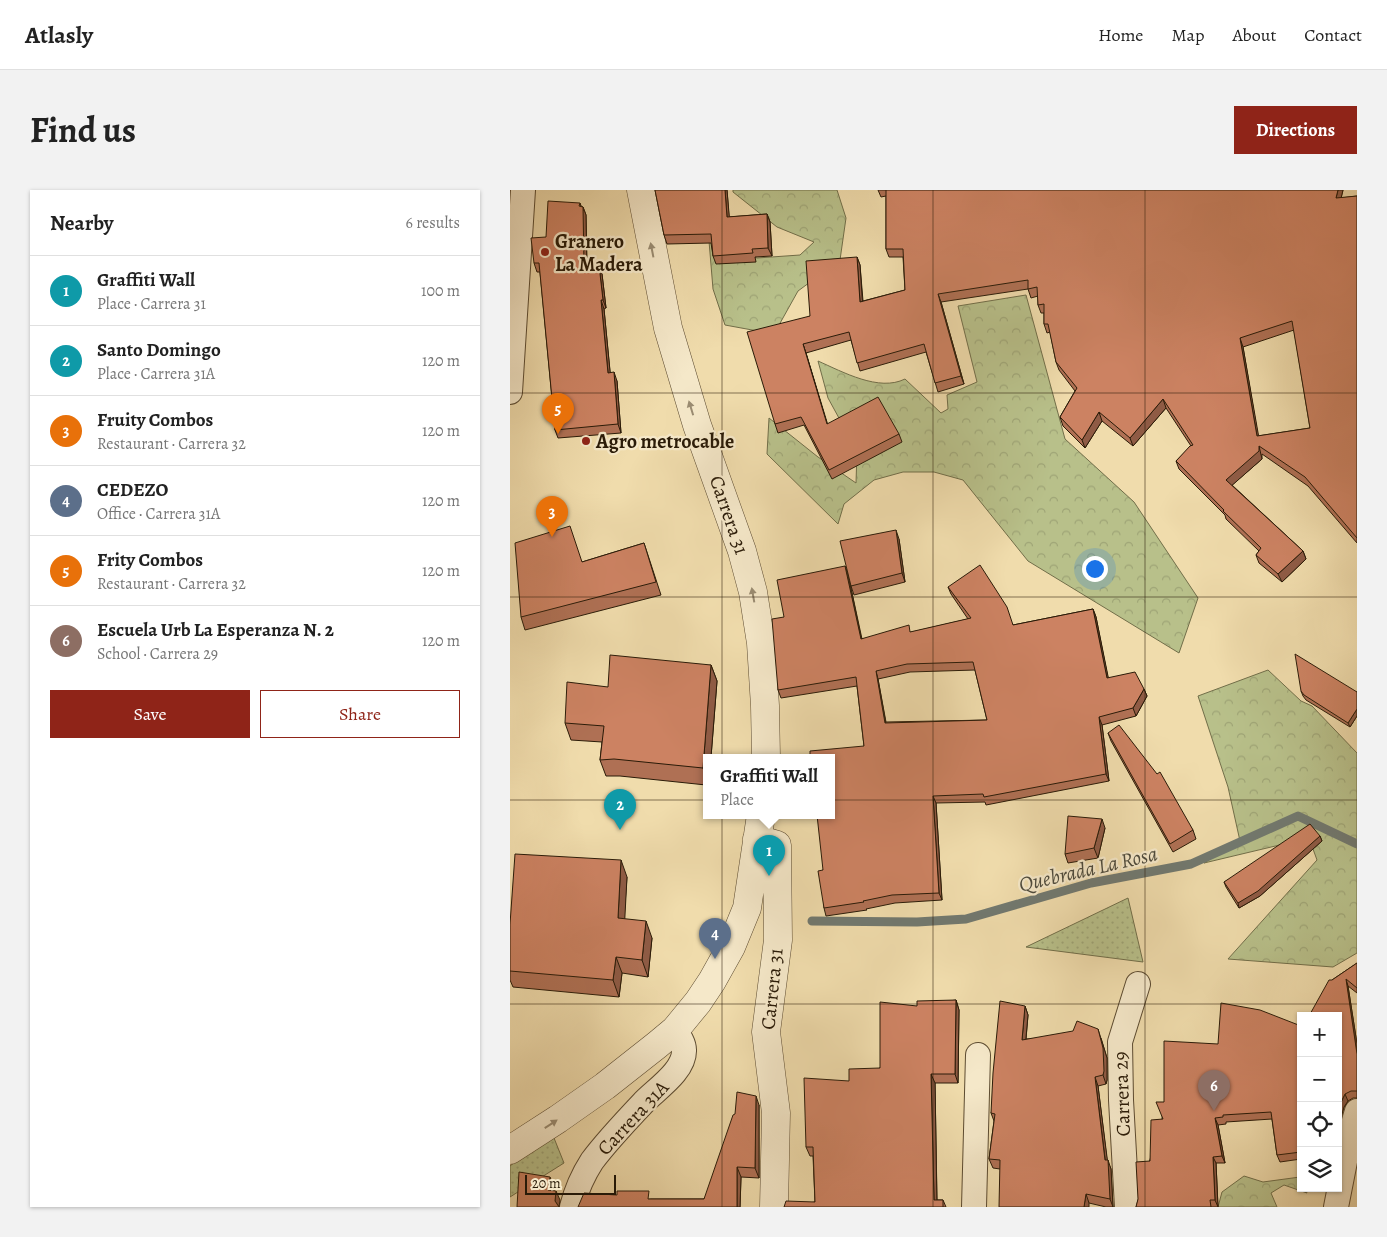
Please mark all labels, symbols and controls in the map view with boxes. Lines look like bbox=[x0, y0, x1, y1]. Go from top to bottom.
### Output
text: Atlasly bbox=[25, 19, 93, 51]
text: Home bbox=[1098, 23, 1143, 47]
text: Map bbox=[1171, 23, 1204, 47]
text: About bbox=[1232, 23, 1276, 47]
text: Contact bbox=[1304, 23, 1362, 47]
text: Find us bbox=[30, 106, 136, 154]
button: Directions bbox=[1234, 106, 1357, 154]
text: Nearby bbox=[50, 209, 113, 237]
text: 6 results bbox=[406, 212, 460, 234]
place label: Granero La Madera bbox=[555, 228, 643, 278]
one-way arrow bbox=[648, 243, 656, 258]
marker: Granero La Madera bbox=[539, 246, 551, 258]
text: Graffiti Wall bbox=[97, 267, 195, 293]
text: 1 bbox=[63, 280, 69, 302]
text: 100 m bbox=[421, 280, 460, 302]
text: Place · Carrera 31 bbox=[97, 293, 206, 315]
text: Santo Domingo bbox=[97, 337, 221, 363]
text: 2 bbox=[62, 350, 70, 372]
text: 120 m bbox=[422, 350, 460, 372]
text: Place · Carrera 31A bbox=[97, 363, 215, 385]
pin: 5 bbox=[542, 393, 574, 434]
one-way arrow bbox=[687, 400, 695, 415]
text: Fruity Combos bbox=[97, 407, 213, 433]
text: 3 bbox=[63, 420, 69, 442]
text: 120 m bbox=[422, 420, 460, 442]
place label: Agro metrocable bbox=[595, 428, 734, 455]
text: Restaurant · Carrera 32 bbox=[97, 433, 246, 455]
marker: Agro metrocable bbox=[580, 435, 592, 447]
street label: Carrera 31 bbox=[703, 472, 755, 558]
text: CEDEZO bbox=[97, 477, 168, 503]
text: 4 bbox=[62, 490, 70, 512]
text: 120 m bbox=[422, 490, 460, 512]
pin: 3 bbox=[536, 496, 568, 537]
text: Office · Carrera 31A bbox=[97, 503, 220, 525]
text: Frity Combos bbox=[97, 547, 203, 573]
your location bbox=[1082, 556, 1108, 582]
text: 5 bbox=[63, 560, 69, 582]
text: 120 m bbox=[422, 560, 460, 582]
text: Restaurant · Carrera 32 bbox=[97, 573, 246, 595]
one-way arrow bbox=[749, 588, 757, 603]
text: Escuela Urb La Esperanza N. 2 bbox=[97, 617, 334, 643]
text: 6 bbox=[62, 630, 70, 652]
text: 120 m bbox=[422, 630, 460, 652]
text: School · Carrera 29 bbox=[97, 643, 218, 665]
button: Save bbox=[50, 690, 250, 738]
button: Share bbox=[260, 690, 460, 738]
popup bbox=[703, 754, 835, 819]
text: Graffiti Wall bbox=[720, 763, 818, 789]
pin: 2 bbox=[604, 789, 636, 830]
text: Place bbox=[720, 789, 754, 811]
pin: 1 bbox=[753, 835, 785, 876]
water label: Quebrada La Rosa bbox=[1016, 839, 1160, 899]
pin: 4 bbox=[699, 918, 731, 959]
street label: Carrera 31 bbox=[754, 947, 790, 1031]
map controls bbox=[1297, 1012, 1342, 1192]
button: + bbox=[1297, 1012, 1342, 1057]
street label: Carrera 29 bbox=[1107, 1051, 1137, 1137]
button: − bbox=[1297, 1057, 1342, 1102]
pin: 6 bbox=[1198, 1070, 1230, 1111]
street label: Carrera 31A bbox=[591, 1074, 675, 1161]
button: locate bbox=[1297, 1102, 1342, 1147]
one-way arrow bbox=[544, 1119, 558, 1128]
button: layers bbox=[1297, 1147, 1342, 1192]
scale bar bbox=[525, 1172, 616, 1195]
text: 20 m bbox=[532, 1174, 561, 1193]

